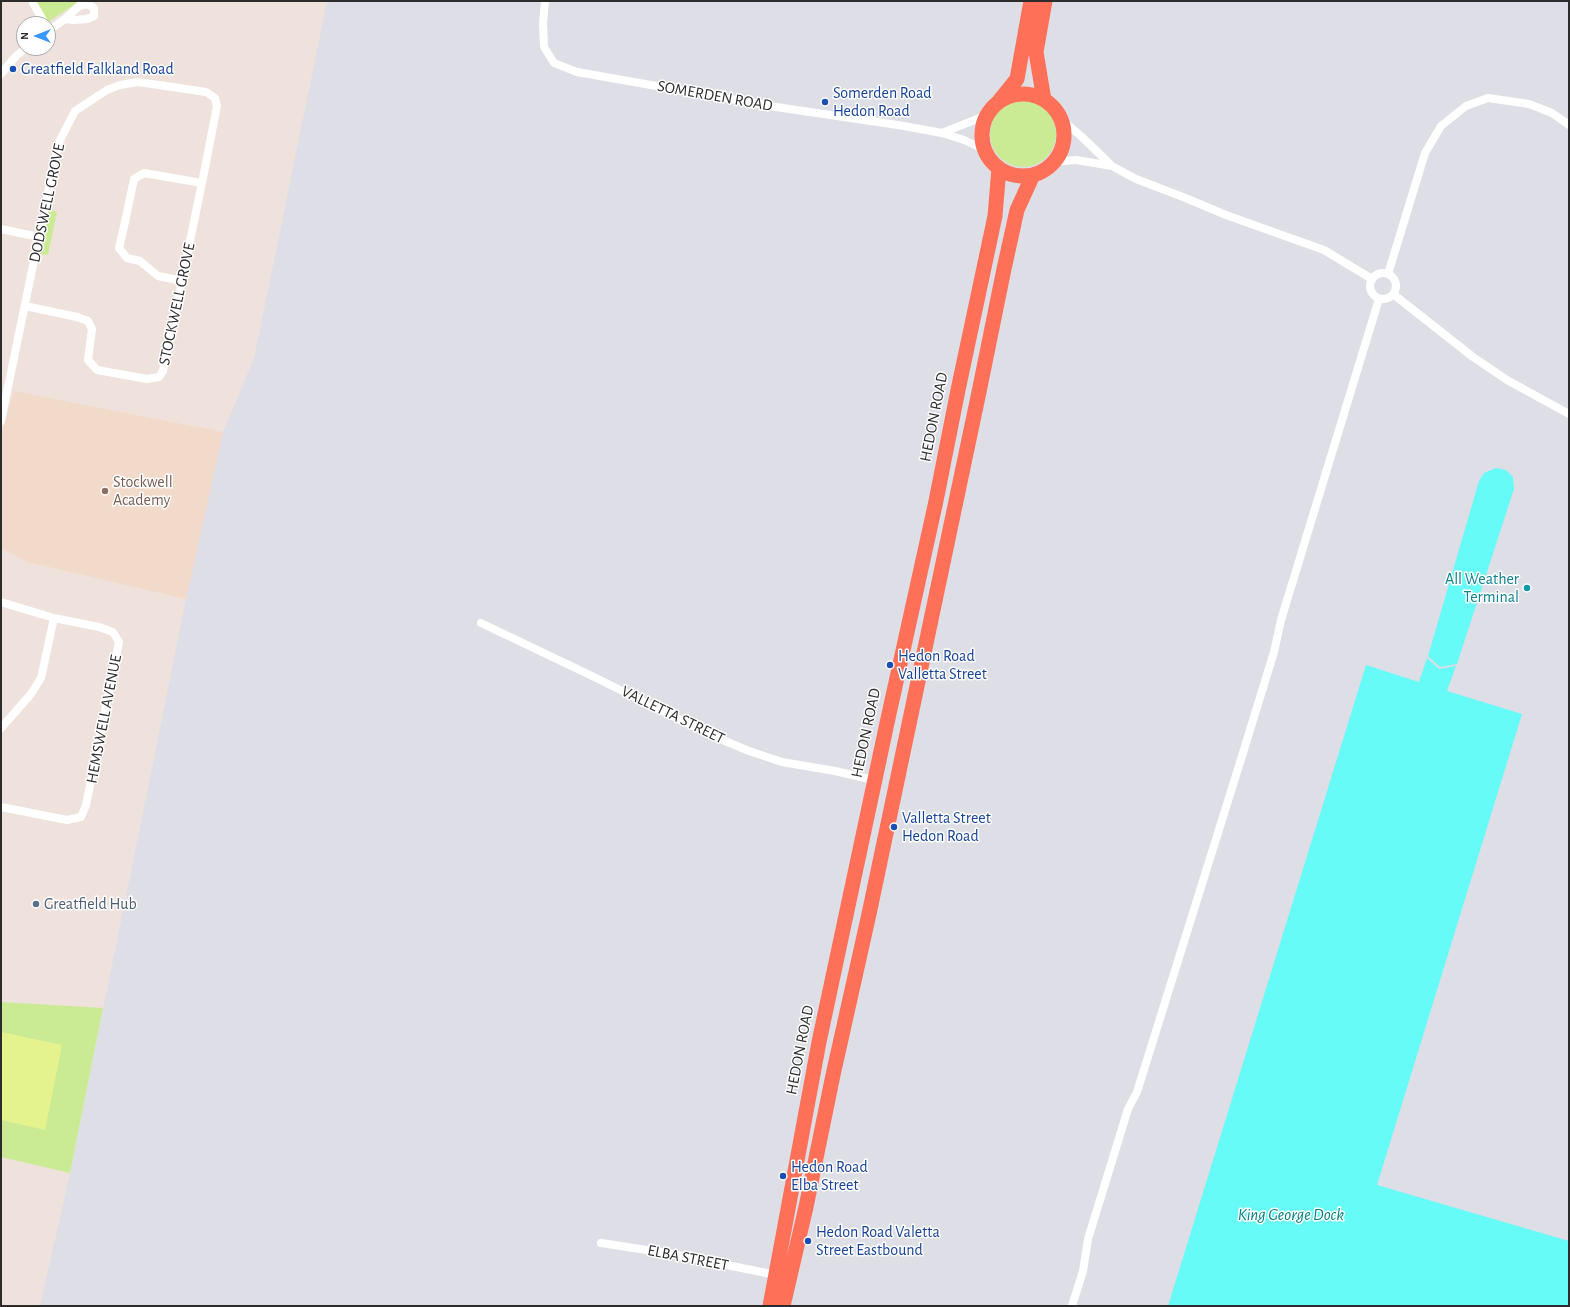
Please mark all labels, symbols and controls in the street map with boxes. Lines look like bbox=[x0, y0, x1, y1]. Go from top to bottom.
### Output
north arrow bbox=[16, 16, 56, 56]
text: N bbox=[19, 32, 30, 40]
place label: Greatfield Falkland Road bbox=[21, 59, 174, 79]
marker: Greatfield Falkland Road bbox=[8, 64, 18, 74]
street label: SOMERDEN ROAD bbox=[656, 76, 774, 116]
place label: Somerden Road Hedon Road bbox=[833, 83, 932, 121]
marker: Somerden Road Hedon Road bbox=[820, 97, 830, 107]
street label: DODSWELL GROVE bbox=[25, 142, 69, 264]
street label: STOCKWELL GROVE bbox=[155, 241, 199, 367]
street label: HEDON ROAD bbox=[916, 371, 952, 463]
place label: Stockwell Academy bbox=[113, 472, 173, 510]
marker: Stockwell Academy bbox=[100, 486, 110, 496]
place label: All Weather Terminal bbox=[1445, 569, 1519, 607]
marker: All Weather Terminal bbox=[1522, 583, 1532, 593]
place label: Hedon Road Valletta Street bbox=[898, 646, 987, 684]
street label: HEMSWELL AVENUE bbox=[82, 653, 126, 785]
marker: Hedon Road Valletta Street bbox=[885, 660, 895, 670]
street label: VALLETTA STREET bbox=[618, 682, 728, 748]
street label: HEDON ROAD bbox=[847, 687, 885, 779]
place label: Valletta Street Hedon Road bbox=[902, 808, 991, 846]
marker: Valletta Street Hedon Road bbox=[889, 822, 899, 832]
place label: Greatfield Hub bbox=[44, 894, 137, 914]
marker: Greatfield Hub bbox=[31, 899, 41, 909]
street label: HEDON ROAD bbox=[782, 1004, 818, 1096]
place label: Hedon Road Elba Street bbox=[791, 1157, 868, 1195]
marker: Hedon Road Elba Street bbox=[778, 1171, 788, 1181]
water label: King George Dock bbox=[1238, 1205, 1344, 1225]
place label: Hedon Road Valetta Street Eastbound bbox=[816, 1222, 940, 1260]
marker: Hedon Road Valetta Street Eastbound bbox=[803, 1236, 813, 1246]
street label: ELBA STREET bbox=[646, 1241, 730, 1275]

